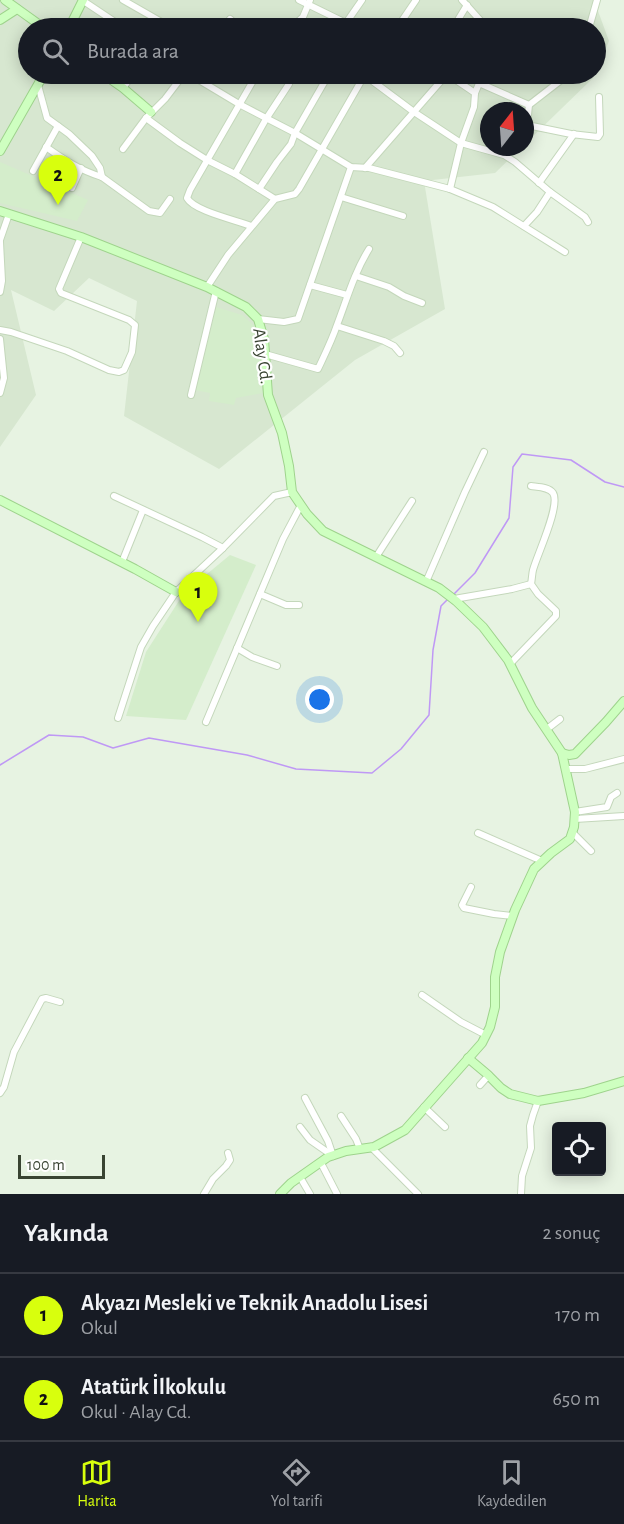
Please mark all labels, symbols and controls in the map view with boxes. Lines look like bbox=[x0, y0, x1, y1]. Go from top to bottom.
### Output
search box bbox=[18, 18, 606, 84]
icon: search bbox=[39, 35, 72, 68]
text: Burada ara bbox=[87, 40, 179, 62]
north arrow bbox=[480, 102, 534, 156]
pin: 2 bbox=[38, 156, 78, 205]
street label: Alay Cd. bbox=[249, 327, 275, 385]
pin: 1 bbox=[178, 572, 218, 622]
your location bbox=[305, 685, 334, 714]
map controls bbox=[552, 1122, 606, 1176]
button: locate bbox=[552, 1122, 606, 1176]
scale bar bbox=[18, 1152, 105, 1180]
text: 100 m bbox=[27, 1157, 65, 1173]
text: Yakında bbox=[24, 1220, 109, 1246]
text: 2 sonuç bbox=[542, 1223, 600, 1243]
text: Akyazı Mesleki ve Teknik Anadolu Lisesi bbox=[81, 1292, 428, 1314]
text: 1 bbox=[40, 1305, 47, 1325]
text: 170 m bbox=[555, 1305, 600, 1325]
text: Okul bbox=[81, 1318, 118, 1338]
text: Atatürk İlkokulu bbox=[81, 1376, 226, 1398]
text: 2 bbox=[39, 1389, 48, 1409]
text: 650 m bbox=[552, 1389, 600, 1409]
text: Okul · Alay Cd. bbox=[81, 1402, 191, 1422]
tab: Harita bbox=[77, 1456, 117, 1511]
tab: Yol tarifi bbox=[271, 1456, 323, 1511]
tab: Kaydedilen bbox=[477, 1456, 547, 1511]

